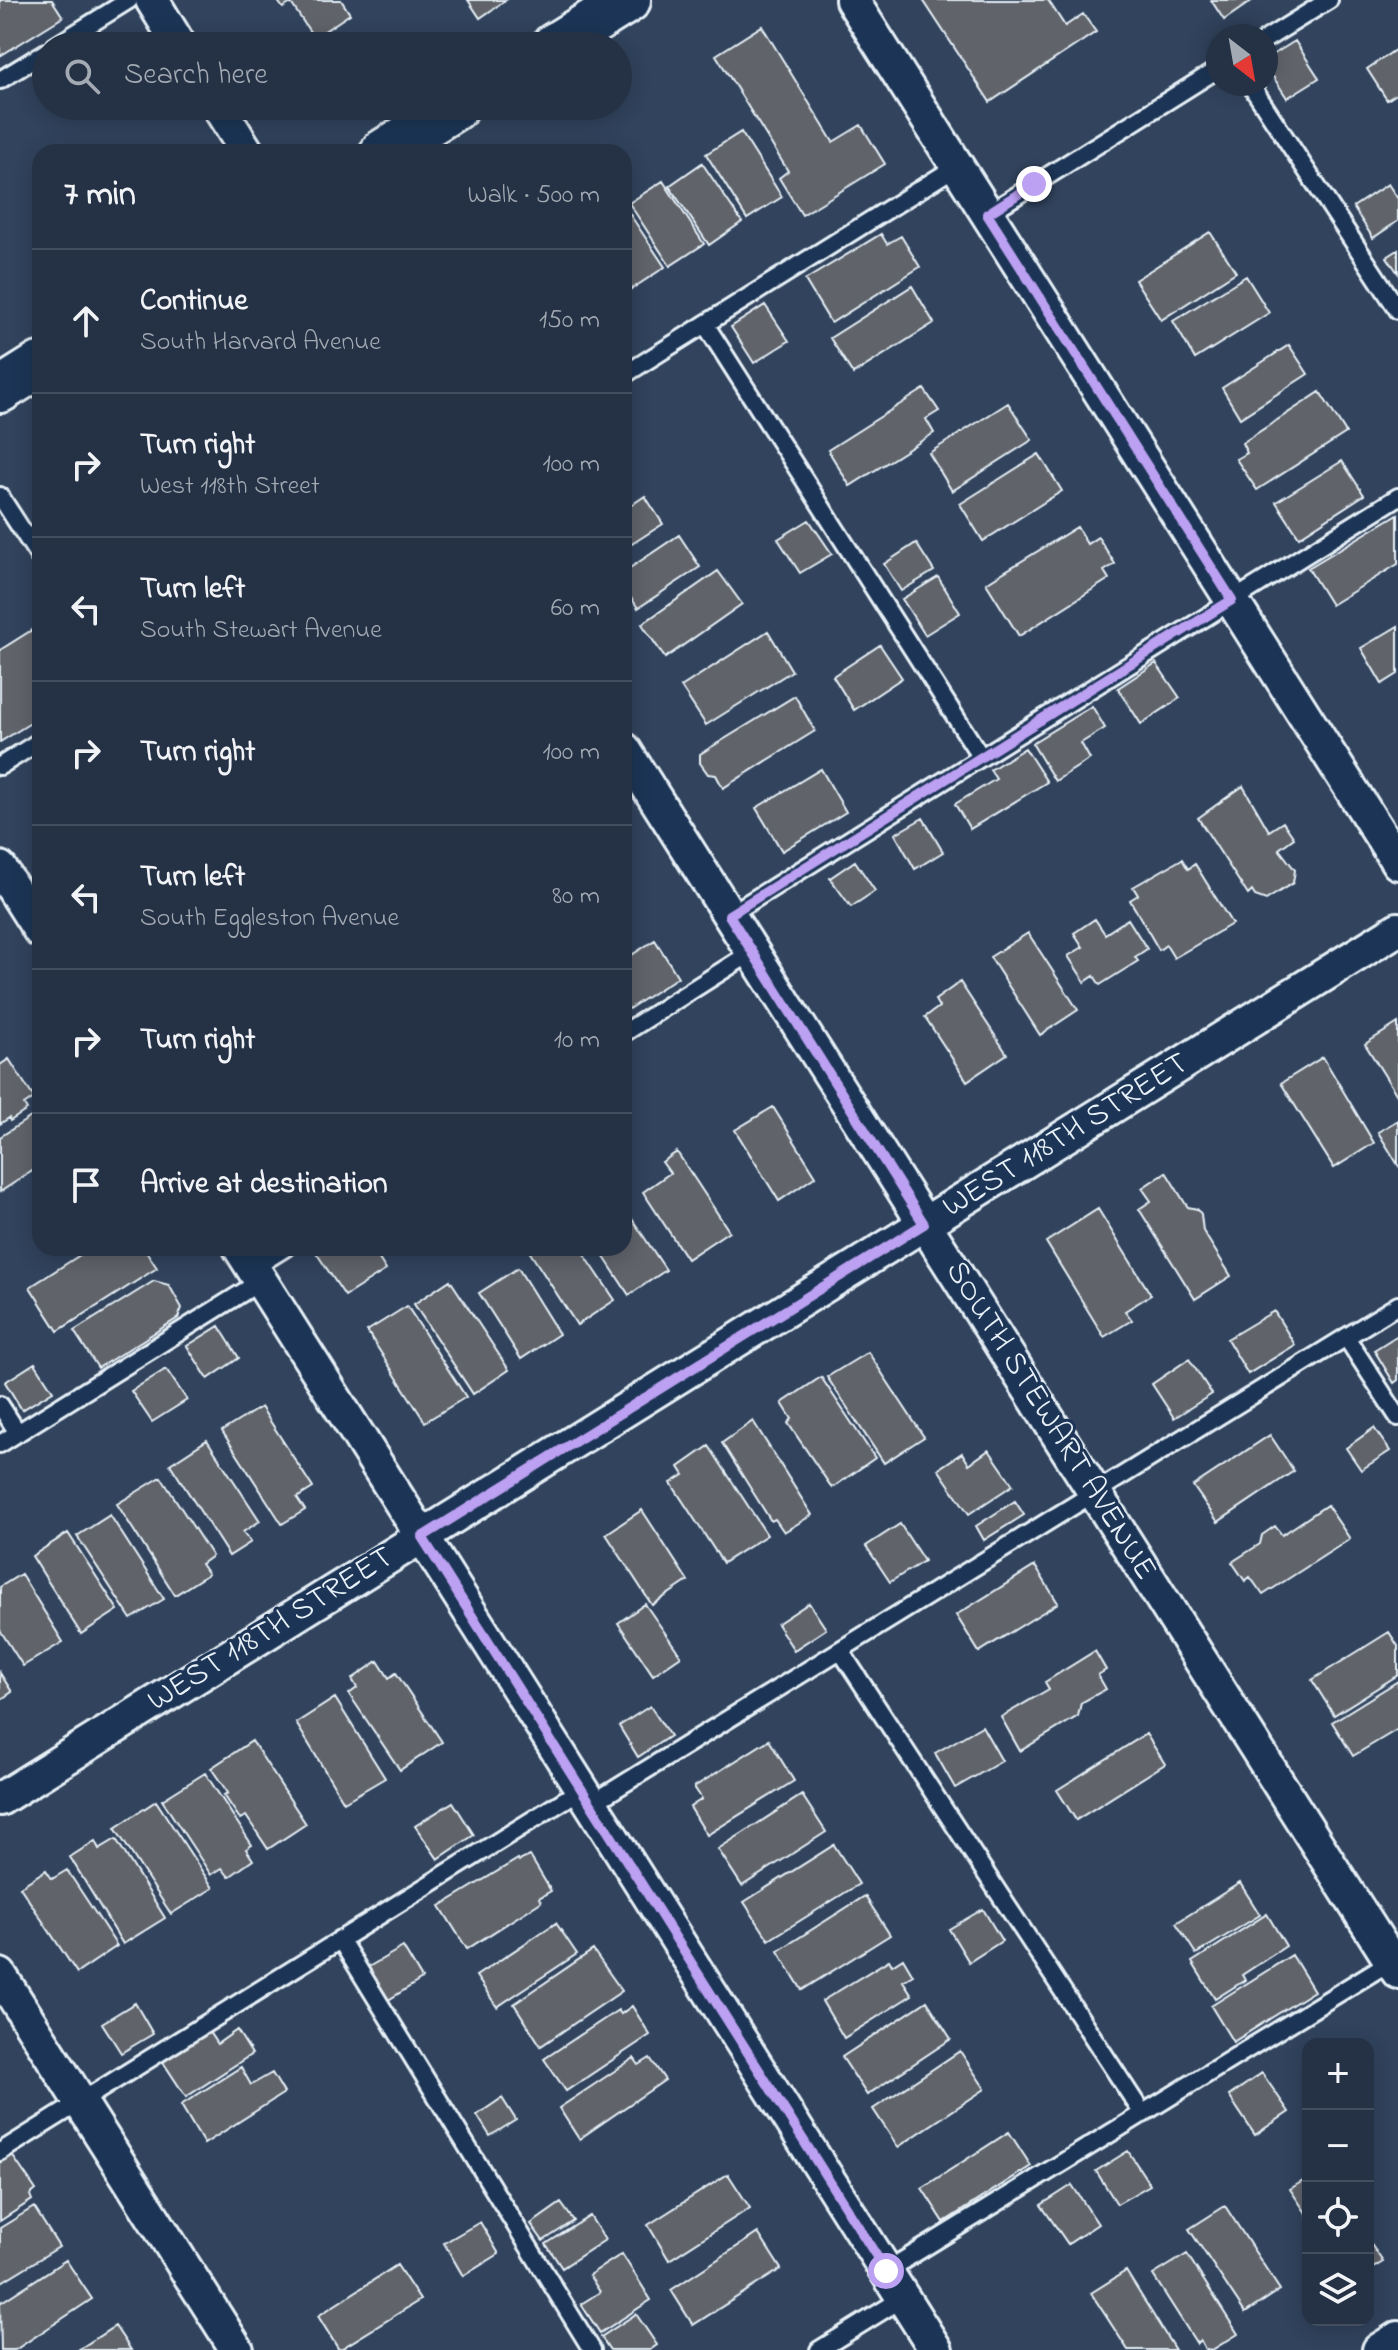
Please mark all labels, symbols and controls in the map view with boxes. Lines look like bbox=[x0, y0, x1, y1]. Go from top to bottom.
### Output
north arrow bbox=[1206, 24, 1278, 96]
search box bbox=[32, 32, 632, 120]
icon: search bbox=[60, 54, 104, 98]
text: Search here bbox=[124, 54, 268, 98]
route end bbox=[1016, 166, 1052, 202]
text: 7 min bbox=[64, 171, 136, 221]
text: Walk · 500 m bbox=[468, 177, 600, 215]
text: Continue bbox=[140, 280, 248, 324]
icon: ahead bbox=[64, 299, 108, 343]
text: 150 m bbox=[539, 302, 600, 340]
text: South Harvard Avenue bbox=[140, 324, 381, 362]
text: Turn right bbox=[140, 424, 255, 468]
icon: right bbox=[64, 443, 108, 487]
text: 100 m bbox=[543, 446, 600, 484]
text: West 118th Street bbox=[140, 468, 320, 506]
text: Turn left bbox=[140, 568, 245, 612]
icon: left bbox=[64, 587, 108, 631]
text: 60 m bbox=[551, 590, 600, 628]
text: South Stewart Avenue bbox=[140, 612, 382, 650]
icon: right bbox=[64, 731, 108, 775]
text: Turn right bbox=[140, 731, 255, 775]
text: 100 m bbox=[543, 734, 600, 772]
text: Turn left bbox=[140, 856, 245, 900]
icon: left bbox=[64, 875, 108, 919]
text: 80 m bbox=[552, 878, 600, 916]
text: South Eggleston Avenue bbox=[140, 900, 399, 938]
icon: right bbox=[64, 1019, 108, 1063]
text: Turn right bbox=[140, 1019, 255, 1063]
text: 10 m bbox=[554, 1022, 600, 1060]
street label: WEST 118TH STREET bbox=[934, 1041, 1198, 1231]
icon: arrive bbox=[64, 1163, 108, 1207]
text: Arrive at destination bbox=[140, 1163, 388, 1207]
street label: SOUTH STEWART AVENUE bbox=[932, 1252, 1168, 1590]
street label: WEST 118TH STREET bbox=[139, 1535, 403, 1725]
map controls bbox=[1302, 2038, 1374, 2326]
button: + bbox=[1302, 2038, 1374, 2110]
button: − bbox=[1302, 2110, 1374, 2182]
button: locate bbox=[1302, 2182, 1374, 2254]
route start bbox=[868, 2253, 904, 2289]
button: layers bbox=[1302, 2254, 1374, 2326]

